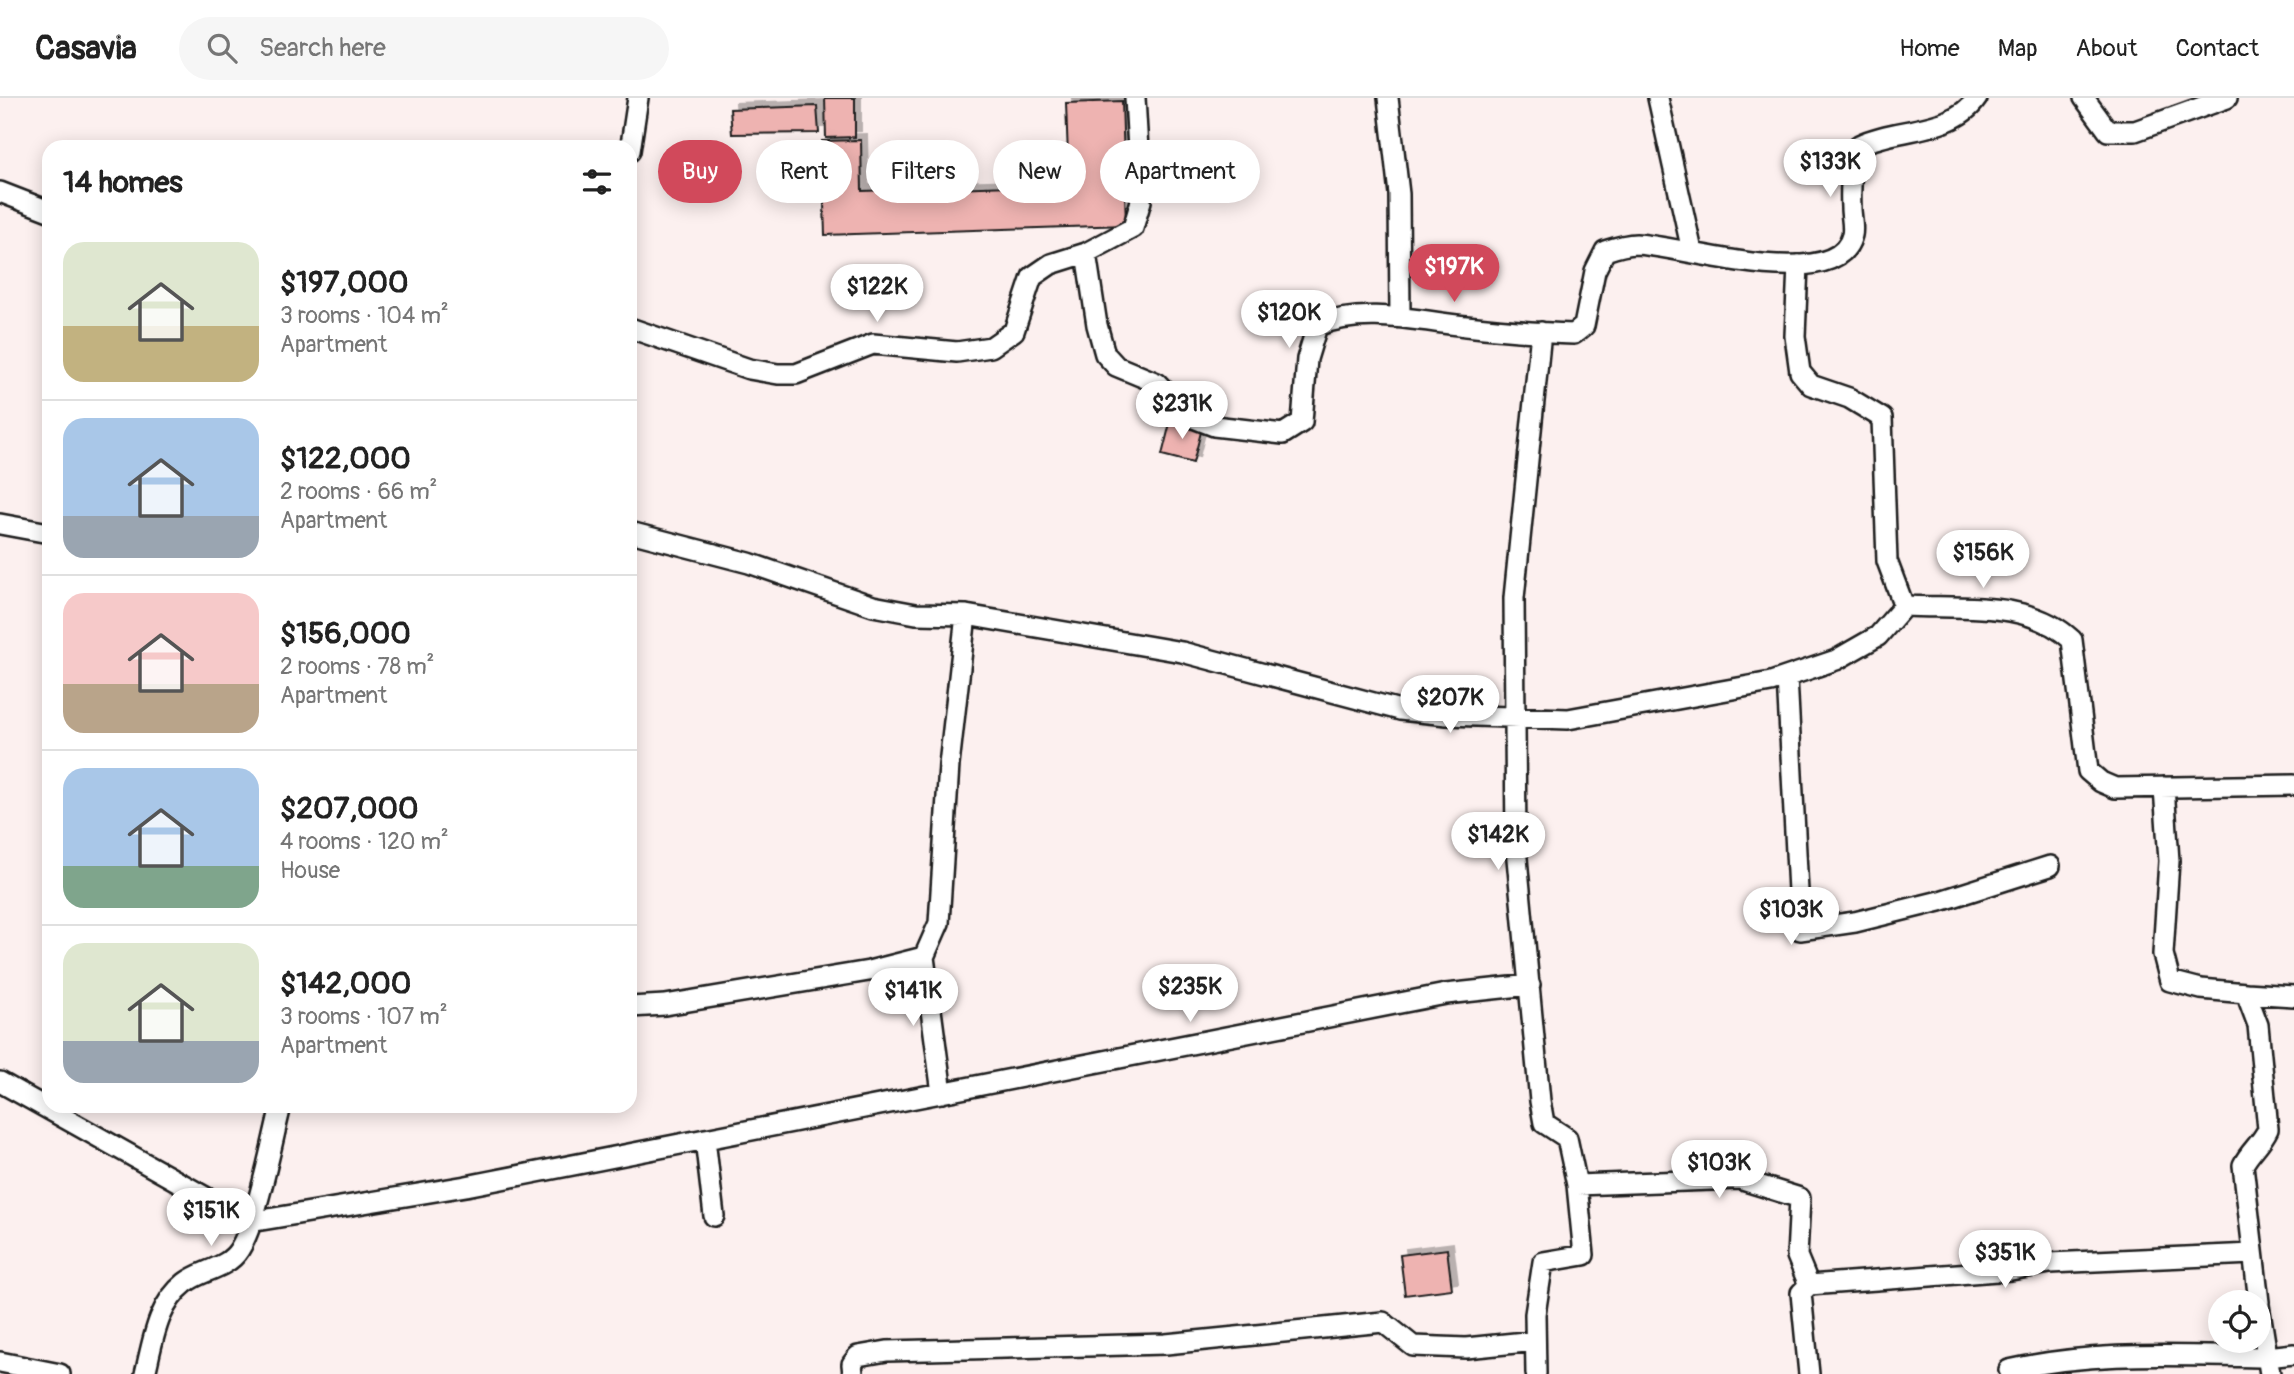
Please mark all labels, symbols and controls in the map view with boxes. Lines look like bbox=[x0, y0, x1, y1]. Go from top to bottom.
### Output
search box bbox=[179, 17, 669, 80]
text: Casavia bbox=[35, 28, 137, 69]
icon: search bbox=[203, 29, 241, 67]
text: Search here bbox=[259, 32, 386, 64]
text: Home bbox=[1899, 34, 1960, 63]
text: Map bbox=[1998, 34, 2038, 63]
text: About bbox=[2076, 34, 2138, 63]
text: Contact bbox=[2176, 34, 2259, 63]
chip: Buy bbox=[658, 140, 742, 203]
chip: Rent bbox=[756, 140, 852, 203]
chip: Filters bbox=[866, 140, 979, 203]
chip: New bbox=[993, 140, 1086, 203]
chip: Apartment bbox=[1100, 140, 1260, 203]
pin: $133K bbox=[1781, 140, 1879, 199]
text: $133K bbox=[1800, 147, 1861, 176]
icon: filters bbox=[578, 163, 616, 201]
text: 14 homes bbox=[63, 164, 183, 201]
pin: $197K bbox=[1405, 244, 1503, 304]
text: $197K bbox=[1424, 252, 1484, 281]
text: $197,000 bbox=[280, 264, 408, 301]
pin: $122K bbox=[828, 264, 926, 324]
icon: home bbox=[119, 270, 203, 354]
text: $122K bbox=[846, 272, 908, 301]
pin: $120K bbox=[1240, 290, 1338, 350]
text: $120K bbox=[1257, 298, 1321, 327]
text: 3 rooms · 104 m² bbox=[280, 301, 449, 330]
text: Apartment bbox=[280, 330, 387, 359]
pin: $231K bbox=[1133, 382, 1231, 441]
text: $231K bbox=[1152, 389, 1212, 418]
text: $122,000 bbox=[280, 440, 411, 477]
icon: home bbox=[119, 446, 203, 530]
text: 2 rooms · 66 m² bbox=[280, 477, 437, 506]
text: Apartment bbox=[280, 506, 387, 535]
pin: $156K bbox=[1934, 531, 2032, 590]
text: $156K bbox=[1952, 538, 2014, 567]
text: $156,000 bbox=[280, 615, 411, 652]
icon: home bbox=[119, 621, 203, 705]
text: 2 rooms · 78 m² bbox=[280, 652, 434, 681]
pin: $207K bbox=[1401, 676, 1499, 735]
text: Apartment bbox=[280, 681, 387, 710]
text: $207K bbox=[1416, 683, 1484, 712]
text: $207,000 bbox=[280, 790, 418, 827]
icon: home bbox=[119, 796, 203, 880]
pin: $142K bbox=[1449, 812, 1547, 872]
text: $142K bbox=[1467, 820, 1529, 849]
text: 4 rooms · 120 m² bbox=[280, 827, 449, 856]
text: House bbox=[280, 856, 340, 885]
pin: $103K bbox=[1742, 888, 1840, 947]
text: $103K bbox=[1759, 895, 1823, 924]
pin: $235K bbox=[1141, 964, 1239, 1024]
text: $142,000 bbox=[280, 965, 411, 1002]
pin: $141K bbox=[864, 968, 962, 1028]
icon: home bbox=[119, 971, 203, 1055]
text: $235K bbox=[1158, 972, 1222, 1001]
text: $141K bbox=[884, 976, 942, 1005]
text: 3 rooms · 107 m² bbox=[280, 1002, 448, 1031]
text: Apartment bbox=[280, 1031, 387, 1060]
pin: $103K bbox=[1670, 1140, 1768, 1200]
text: $103K bbox=[1687, 1148, 1751, 1177]
pin: $151K bbox=[162, 1188, 260, 1248]
text: $151K bbox=[183, 1196, 239, 1225]
pin: $351K bbox=[1956, 1230, 2054, 1290]
text: $351K bbox=[1975, 1238, 2035, 1267]
map controls bbox=[2208, 1290, 2271, 1353]
button: locate bbox=[2208, 1290, 2271, 1353]

